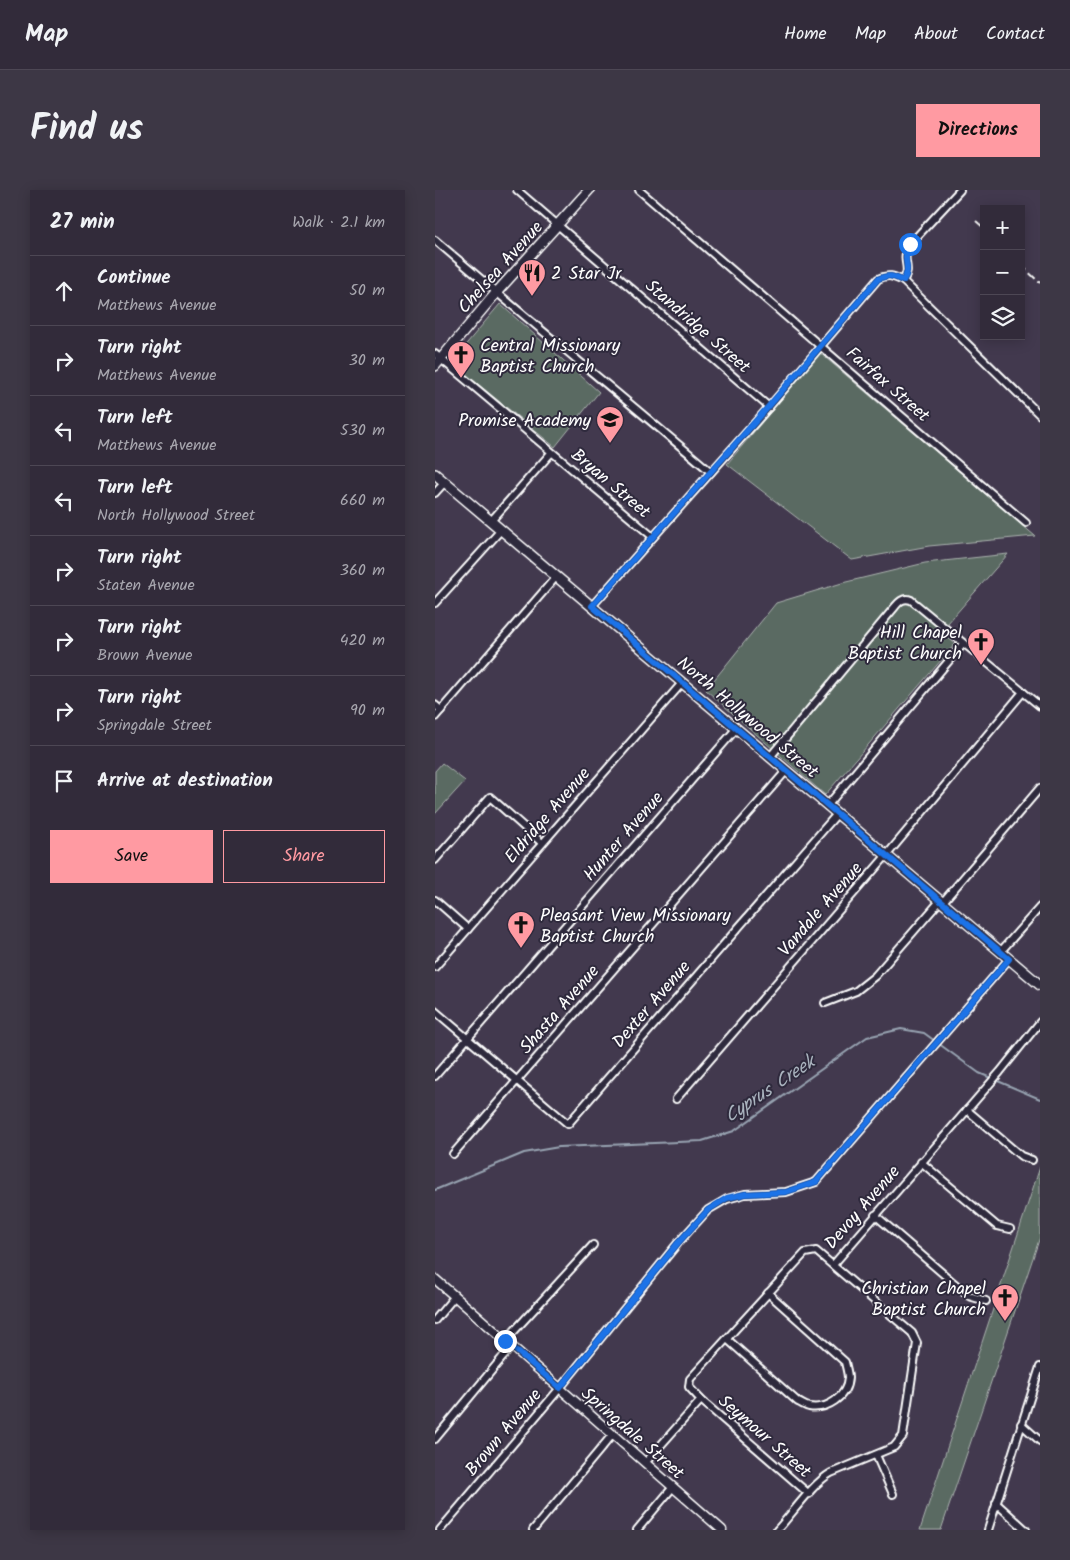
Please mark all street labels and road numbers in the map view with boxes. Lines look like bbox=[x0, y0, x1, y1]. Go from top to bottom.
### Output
street label: Chelsea Avenue bbox=[451, 215, 551, 321]
street label: Standridge Street bbox=[638, 273, 757, 382]
street label: Fairfax Street bbox=[838, 340, 937, 431]
street label: Bryan Street bbox=[564, 442, 657, 527]
street label: North Hollywood Street bbox=[670, 650, 825, 787]
street label: Eldridge Avenue bbox=[498, 761, 598, 871]
street label: Hunter Avenue bbox=[577, 785, 672, 889]
street label: Vandale Avenue bbox=[772, 856, 871, 964]
street label: Dexter Avenue bbox=[606, 954, 699, 1055]
street label: Shasta Avenue bbox=[513, 959, 607, 1061]
street label: Devoy Avenue bbox=[818, 1159, 908, 1257]
street label: Springdale Street bbox=[574, 1381, 691, 1488]
street label: Brown Avenue bbox=[458, 1382, 550, 1483]
street label: Seymour Street bbox=[711, 1388, 818, 1487]

